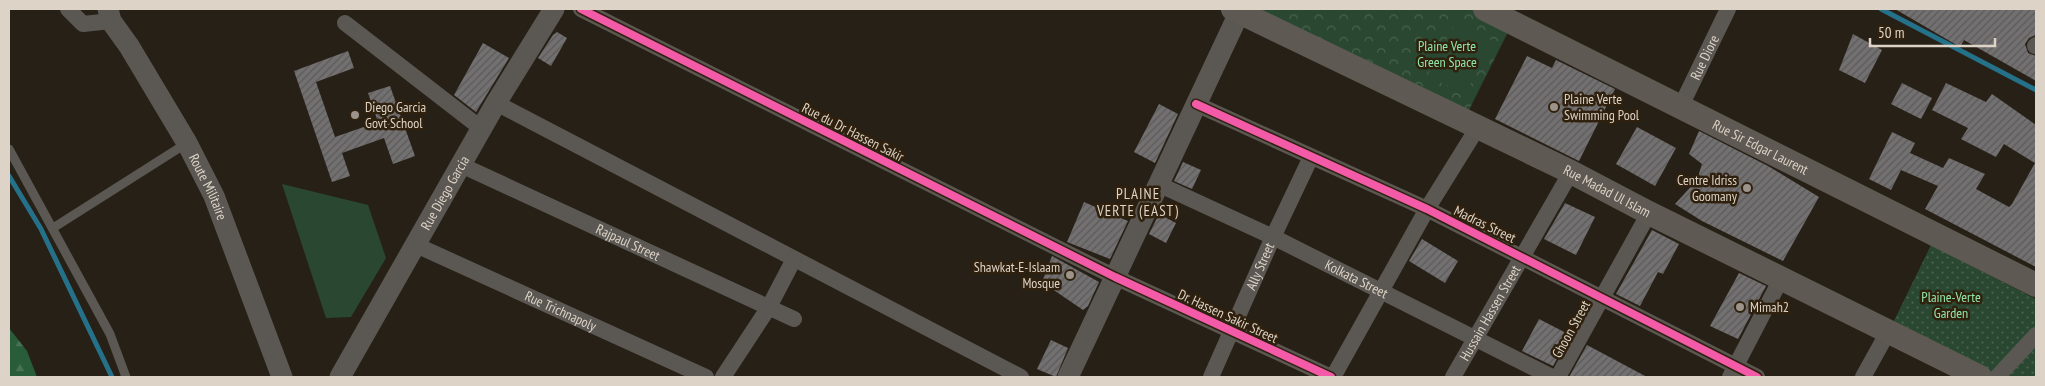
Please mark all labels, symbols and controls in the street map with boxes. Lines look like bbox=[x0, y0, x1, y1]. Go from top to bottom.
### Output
scale bar bbox=[1870, 15, 1995, 47]
text: 50 m bbox=[1878, 23, 1904, 42]
street label: Rue Diore bbox=[1686, 32, 1723, 83]
park label: Plaine Verte Green Space bbox=[1417, 37, 1477, 71]
place label: Plaine Verte Swimming Pool bbox=[1564, 90, 1640, 124]
place label: Diego Garcia Govt School bbox=[365, 98, 426, 132]
street label: Rue du Dr Hassen Sakir bbox=[799, 99, 907, 166]
marker: Plaine Verte Swimming Pool bbox=[1548, 101, 1560, 113]
marker: Diego Garcia Govt School bbox=[349, 109, 361, 121]
street label: Rue Sir Edgar Laurent bbox=[1709, 115, 1811, 179]
street label: Route Militaire bbox=[185, 151, 231, 223]
street label: Rue Diego Garcia bbox=[417, 152, 473, 233]
street label: Rue Madad Ul Islam bbox=[1560, 161, 1654, 221]
place label: Centre Idriss Goomany bbox=[1677, 171, 1738, 205]
marker: Centre Idriss Goomany bbox=[1741, 182, 1753, 194]
district label: PLAINE VERTE (EAST) bbox=[1096, 184, 1179, 220]
street label: Madras Street bbox=[1451, 201, 1519, 247]
street label: Rajpaul Street bbox=[593, 220, 663, 265]
street label: Ally Street bbox=[1242, 240, 1278, 293]
street label: Kolkata Street bbox=[1322, 256, 1391, 302]
place label: Shawkat-E-Islaam Mosque bbox=[974, 258, 1060, 292]
street label: Hussain Hassen Street bbox=[1455, 262, 1525, 364]
marker: Shawkat-E-Islaam Mosque bbox=[1064, 269, 1076, 281]
street label: Dr. Hassen Sakir Street bbox=[1175, 285, 1281, 347]
street label: Rue Trichnapoly bbox=[522, 287, 600, 335]
park label: Plaine-Verte Garden bbox=[1921, 288, 1981, 322]
street label: Ghoon Street bbox=[1548, 297, 1594, 361]
place label: Mimah2 bbox=[1750, 298, 1789, 316]
marker: Mimah2 bbox=[1734, 301, 1746, 313]

